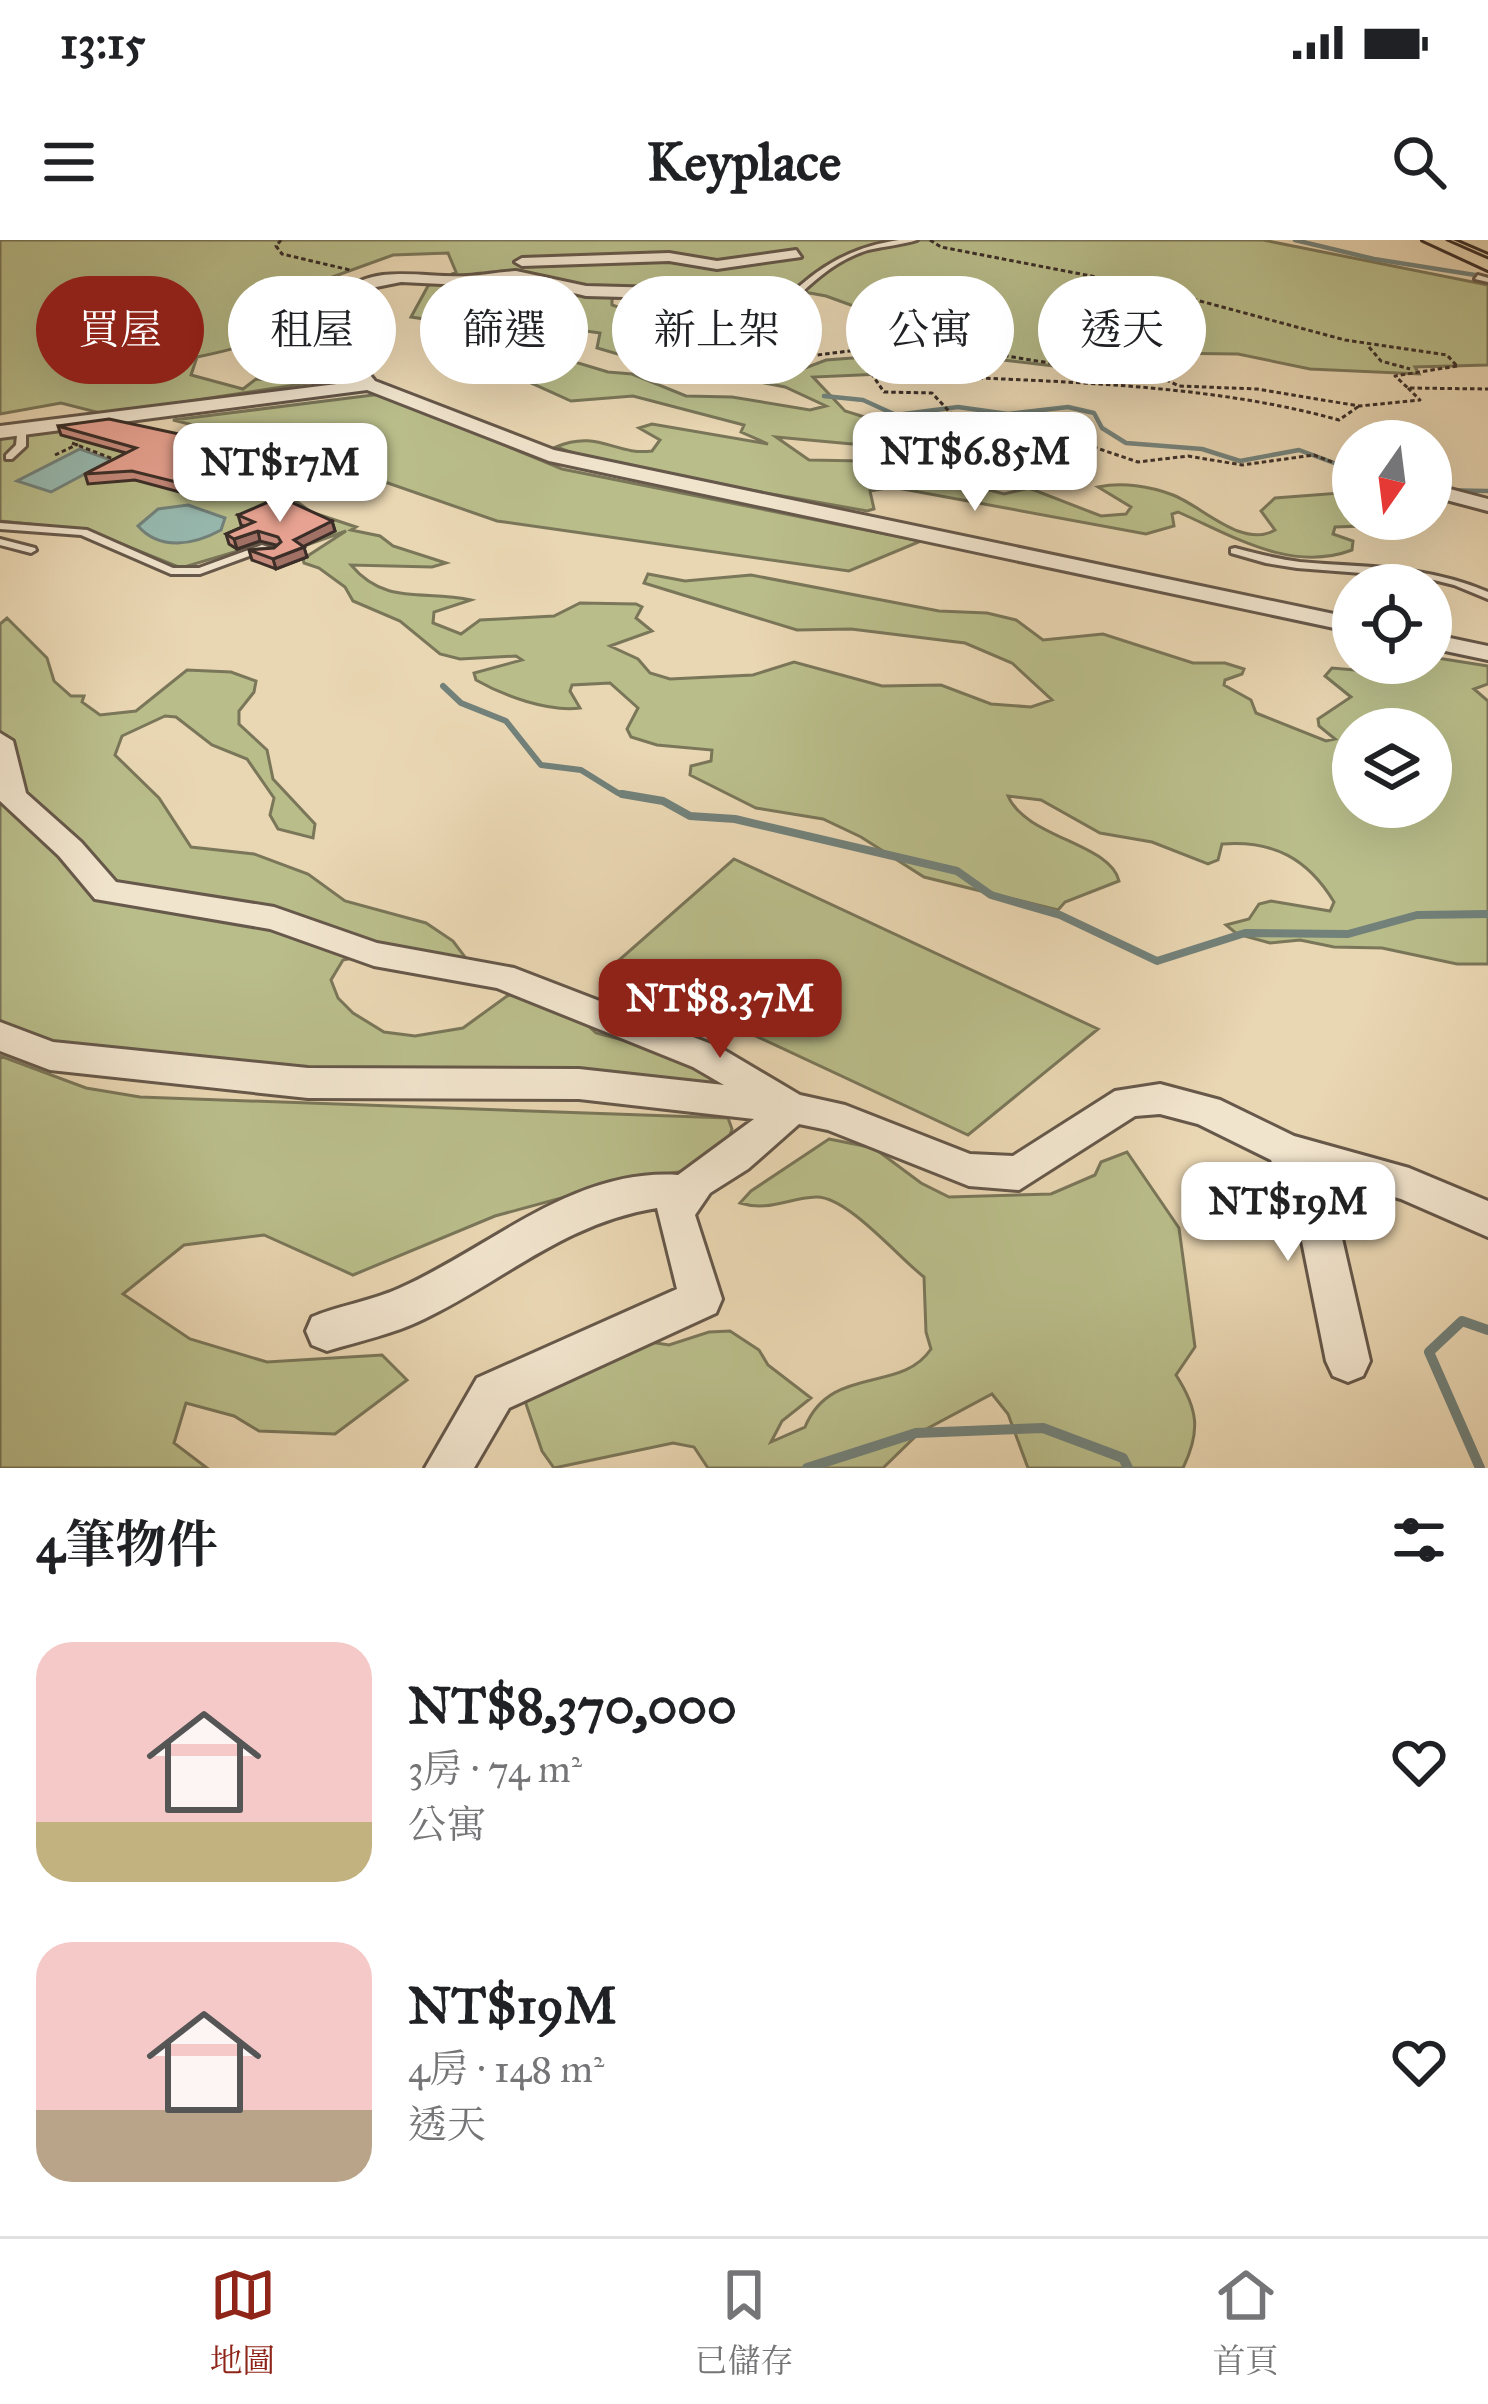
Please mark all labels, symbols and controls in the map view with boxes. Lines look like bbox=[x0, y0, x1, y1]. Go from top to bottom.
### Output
text: 13:15 bbox=[60, 15, 145, 70]
icon: menu bbox=[36, 129, 102, 195]
text: Keyplace bbox=[647, 129, 841, 195]
icon: search bbox=[1386, 129, 1452, 195]
chip: 買屋 bbox=[36, 276, 204, 384]
chip: 租屋 bbox=[228, 276, 396, 384]
chip: 篩選 bbox=[420, 276, 588, 384]
chip: 新上架 bbox=[612, 276, 822, 384]
chip: 公寓 bbox=[846, 276, 1014, 384]
chip: 透天 bbox=[1038, 276, 1206, 384]
pin: NT$6.85M bbox=[851, 412, 1099, 514]
north arrow bbox=[1332, 420, 1452, 540]
map controls bbox=[1332, 420, 1452, 828]
pin: NT$17M bbox=[182, 423, 378, 525]
text: NT$6.85M bbox=[880, 427, 1070, 475]
text: NT$17M bbox=[200, 438, 360, 486]
button: locate bbox=[1332, 564, 1452, 684]
button: layers bbox=[1332, 708, 1452, 828]
pin: NT$8.37M bbox=[596, 959, 844, 1061]
text: NT$8.37M bbox=[626, 974, 814, 1022]
pin: NT$19M bbox=[1190, 1162, 1386, 1264]
text: NT$19M bbox=[1208, 1177, 1368, 1225]
icon: filters bbox=[1386, 1507, 1452, 1573]
text: 4筆物件 bbox=[36, 1514, 217, 1576]
text: NT$8,370,000 bbox=[408, 1675, 737, 1737]
icon: home bbox=[132, 1690, 276, 1834]
icon: heart bbox=[1386, 1729, 1452, 1795]
text: 3房 · 74 m² bbox=[408, 1745, 582, 1793]
text: 公寓 bbox=[408, 1801, 486, 1849]
text: NT$19M bbox=[408, 1975, 617, 2037]
icon: home bbox=[132, 1990, 276, 2134]
icon: heart bbox=[1386, 2029, 1452, 2095]
text: 4房 · 148 m² bbox=[408, 2045, 604, 2093]
text: 透天 bbox=[408, 2101, 486, 2149]
tab: 地圖 bbox=[210, 2262, 276, 2381]
tab: 已儲存 bbox=[695, 2262, 794, 2381]
tab: 首頁 bbox=[1213, 2262, 1279, 2381]

